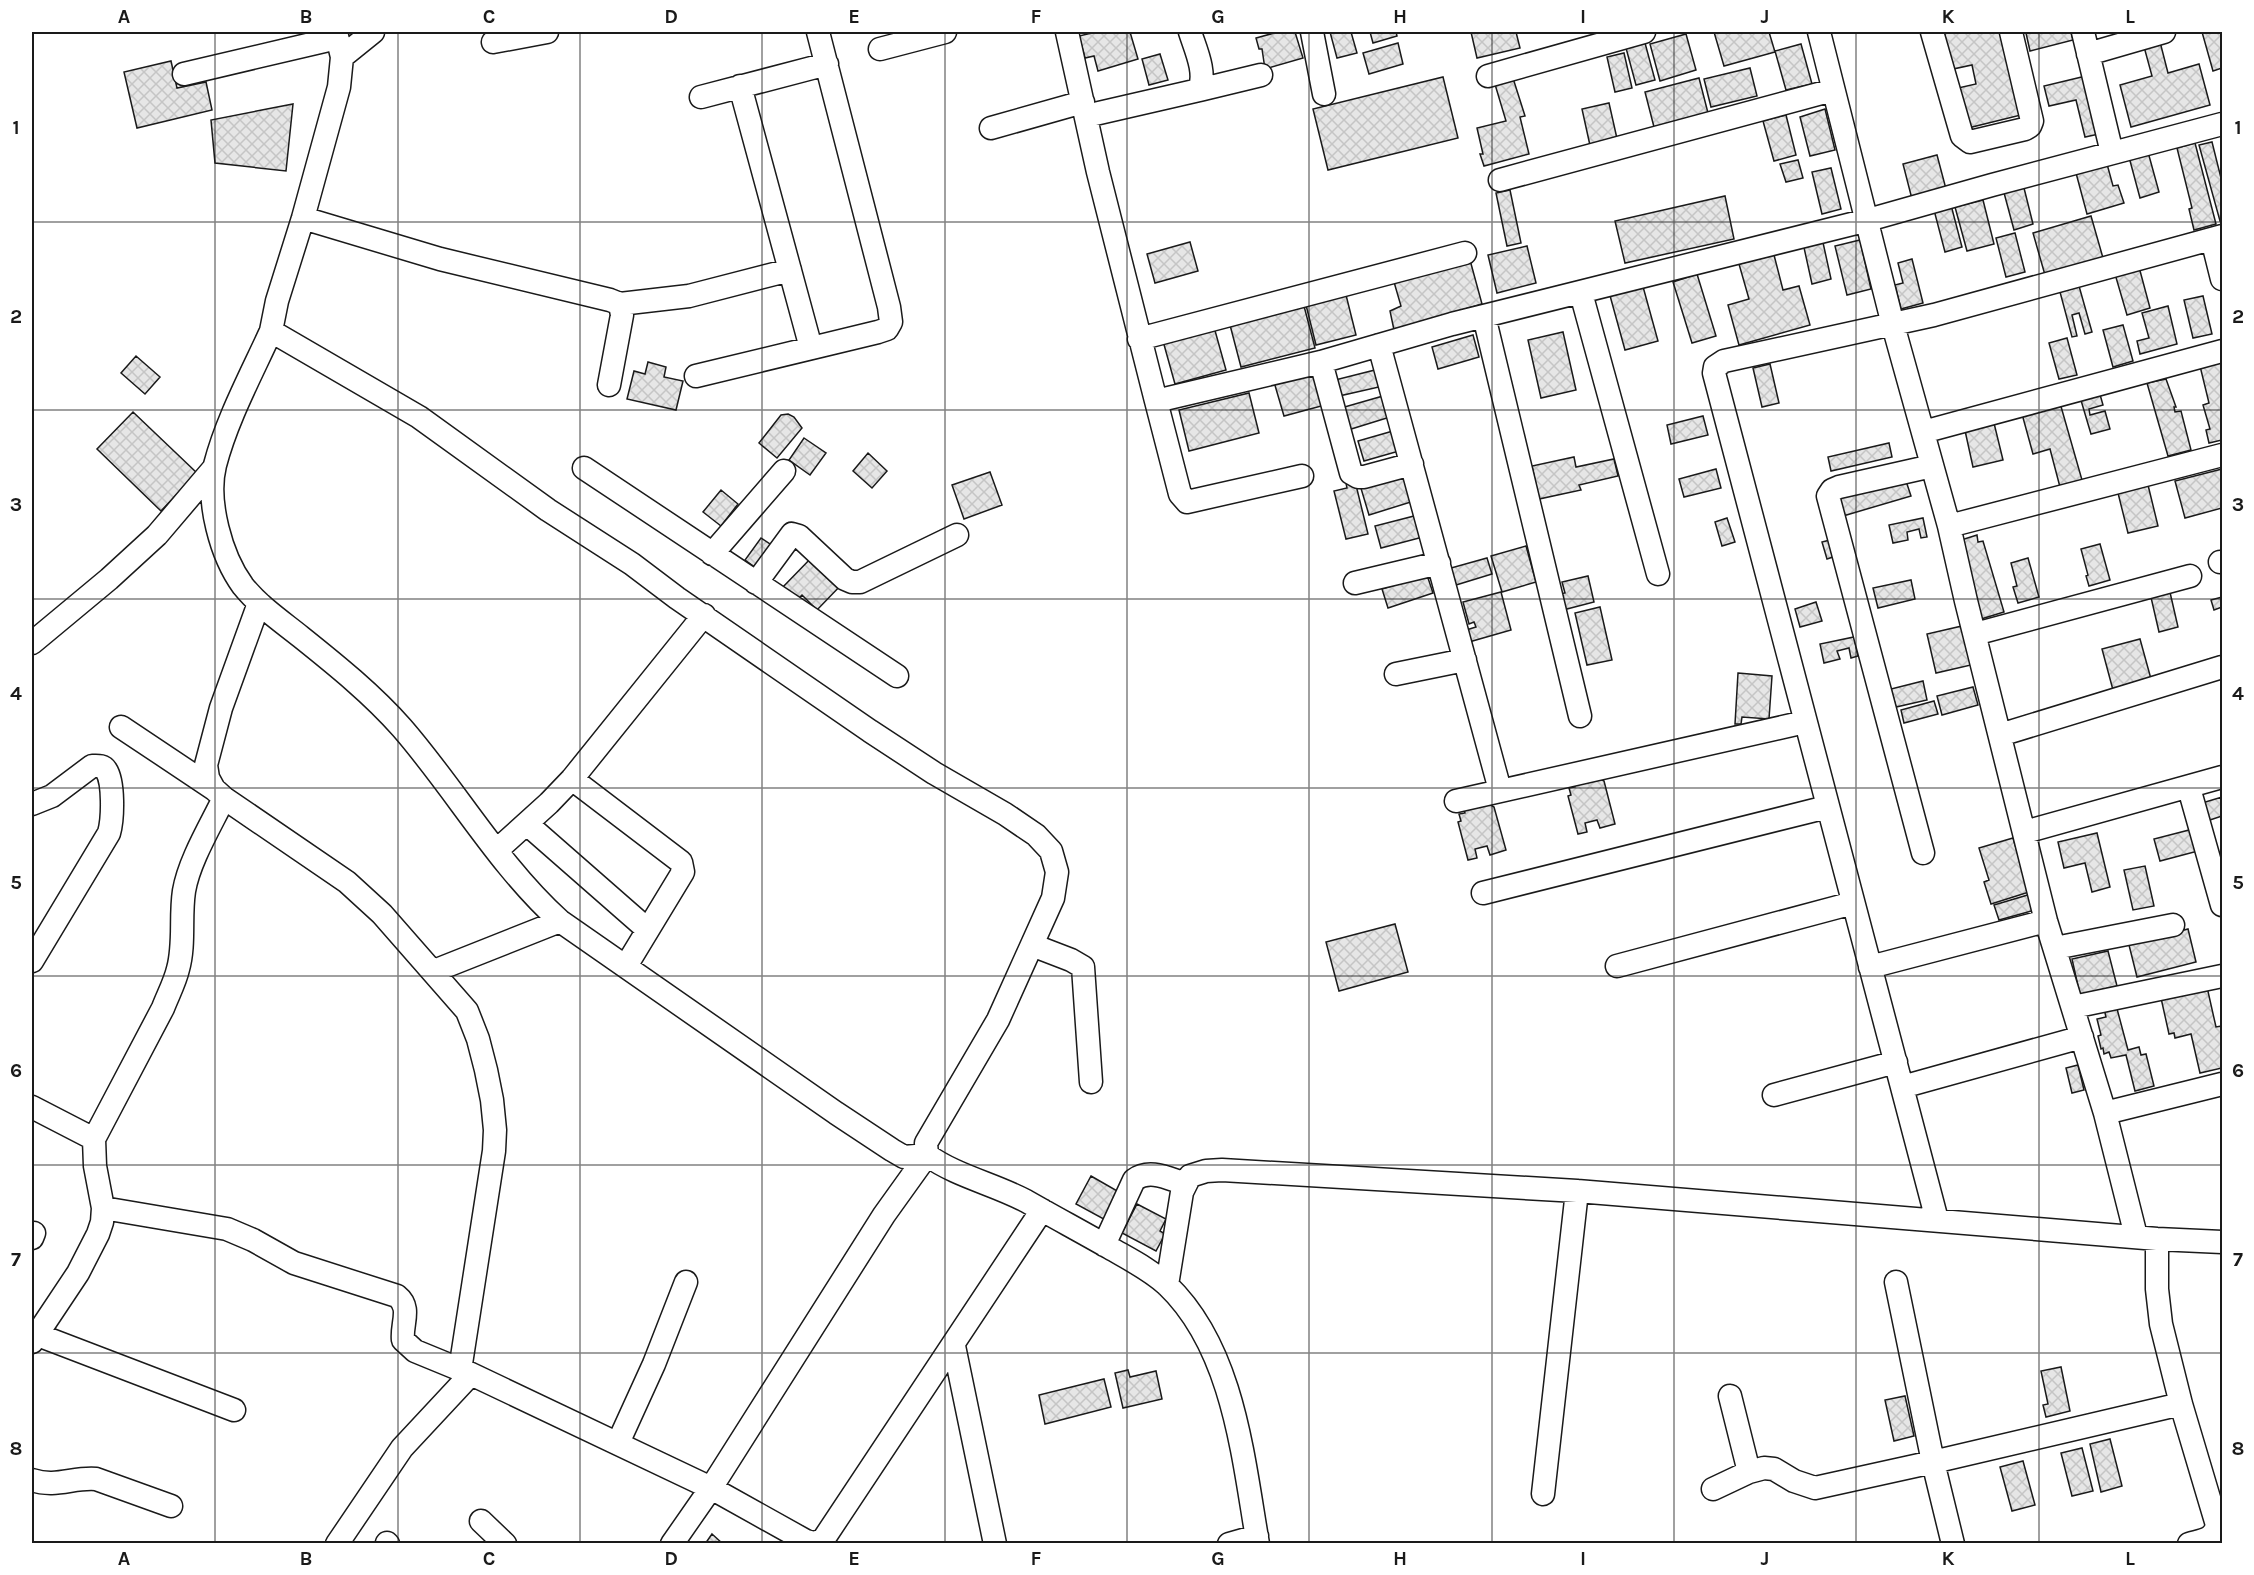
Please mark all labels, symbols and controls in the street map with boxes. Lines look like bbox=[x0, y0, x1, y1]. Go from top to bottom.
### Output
text: A bbox=[118, 5, 131, 28]
text: B bbox=[300, 5, 312, 28]
text: C bbox=[483, 5, 495, 28]
text: D bbox=[664, 5, 678, 28]
text: E bbox=[848, 5, 860, 28]
text: F bbox=[1031, 5, 1042, 28]
text: G bbox=[1211, 5, 1225, 28]
text: H bbox=[1393, 5, 1407, 28]
text: I bbox=[1580, 5, 1586, 28]
text: J bbox=[1761, 5, 1769, 28]
text: K bbox=[1941, 5, 1955, 28]
text: L bbox=[2125, 5, 2135, 28]
text: 1 bbox=[12, 116, 20, 139]
text: 1 bbox=[2234, 116, 2242, 139]
text: 2 bbox=[10, 305, 22, 328]
text: 2 bbox=[2232, 305, 2244, 328]
text: 3 bbox=[10, 493, 22, 516]
text: 3 bbox=[2232, 493, 2244, 516]
text: 4 bbox=[10, 682, 22, 705]
text: 4 bbox=[2232, 682, 2244, 705]
text: 5 bbox=[10, 871, 22, 894]
text: 5 bbox=[2232, 871, 2244, 894]
text: 6 bbox=[10, 1059, 22, 1082]
text: 6 bbox=[2232, 1059, 2244, 1082]
text: 7 bbox=[11, 1248, 21, 1271]
text: 7 bbox=[2233, 1248, 2243, 1271]
text: 8 bbox=[10, 1437, 22, 1460]
text: 8 bbox=[2232, 1437, 2244, 1460]
text: A bbox=[118, 1547, 131, 1570]
text: B bbox=[300, 1547, 312, 1570]
text: C bbox=[483, 1547, 495, 1570]
text: D bbox=[664, 1547, 678, 1570]
text: E bbox=[848, 1547, 860, 1570]
text: F bbox=[1031, 1547, 1042, 1570]
text: G bbox=[1211, 1547, 1225, 1570]
text: H bbox=[1393, 1547, 1407, 1570]
text: I bbox=[1580, 1547, 1586, 1570]
text: J bbox=[1761, 1547, 1769, 1570]
text: K bbox=[1941, 1547, 1955, 1570]
text: L bbox=[2125, 1547, 2135, 1570]

